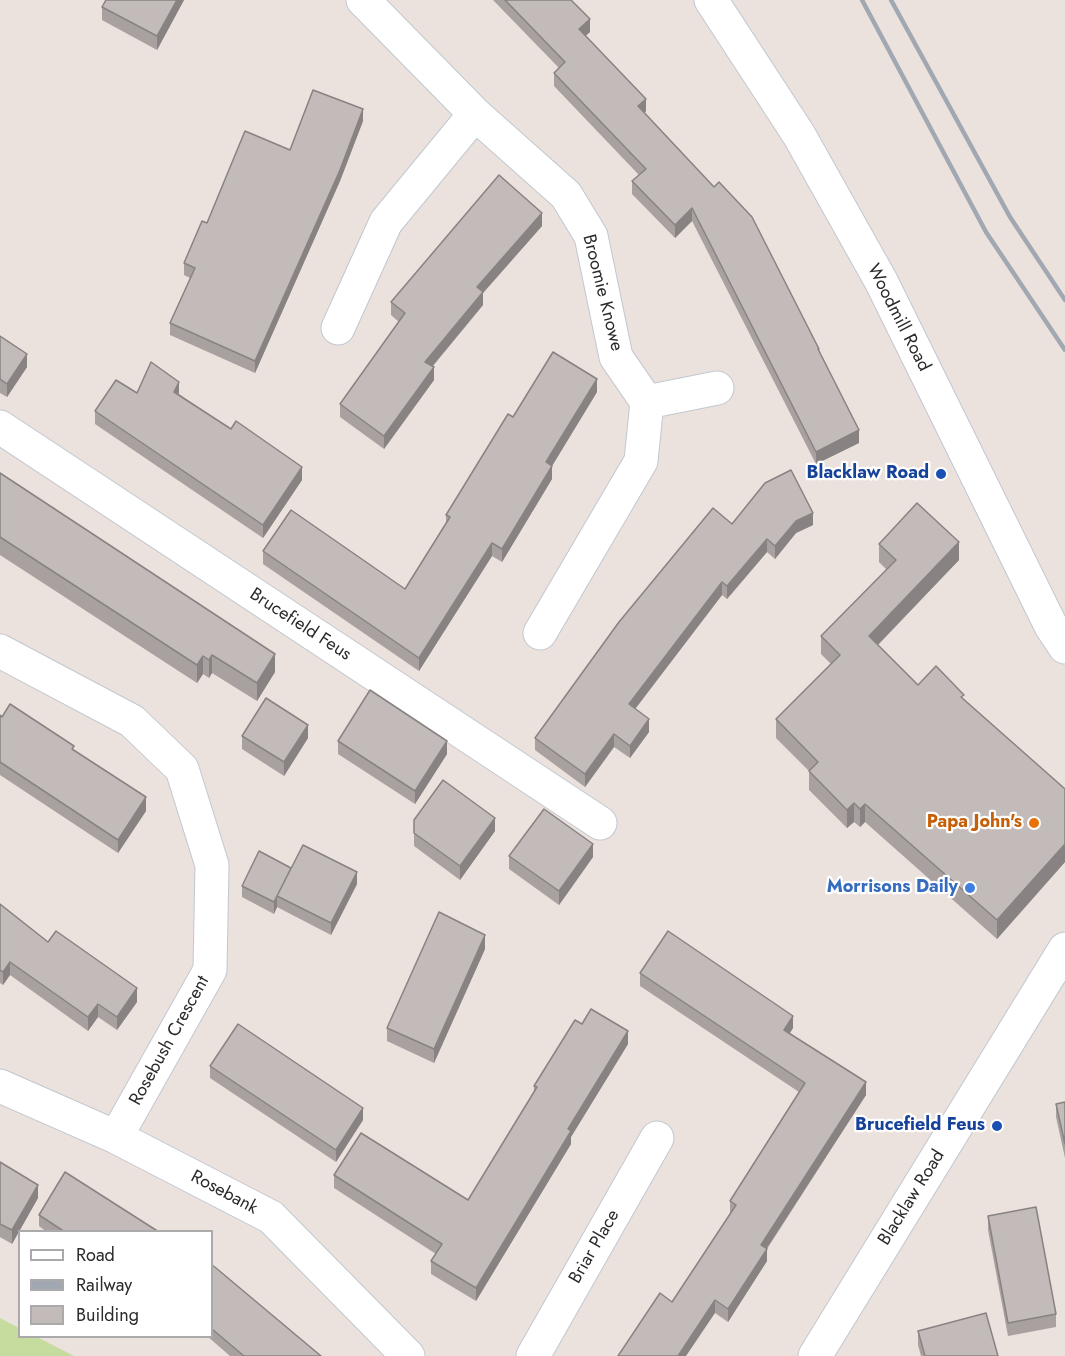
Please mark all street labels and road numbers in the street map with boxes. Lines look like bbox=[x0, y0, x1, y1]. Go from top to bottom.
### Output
street label: Broomie Knowe bbox=[577, 232, 627, 354]
street label: Woodmill Road bbox=[862, 261, 934, 375]
street label: Brucefield Feus bbox=[245, 584, 355, 666]
street label: Rosebush Crescent bbox=[125, 973, 215, 1109]
street label: Blacklaw Road bbox=[874, 1146, 950, 1250]
street label: Rosebank bbox=[187, 1166, 261, 1220]
street label: Briar Place bbox=[565, 1206, 625, 1288]

